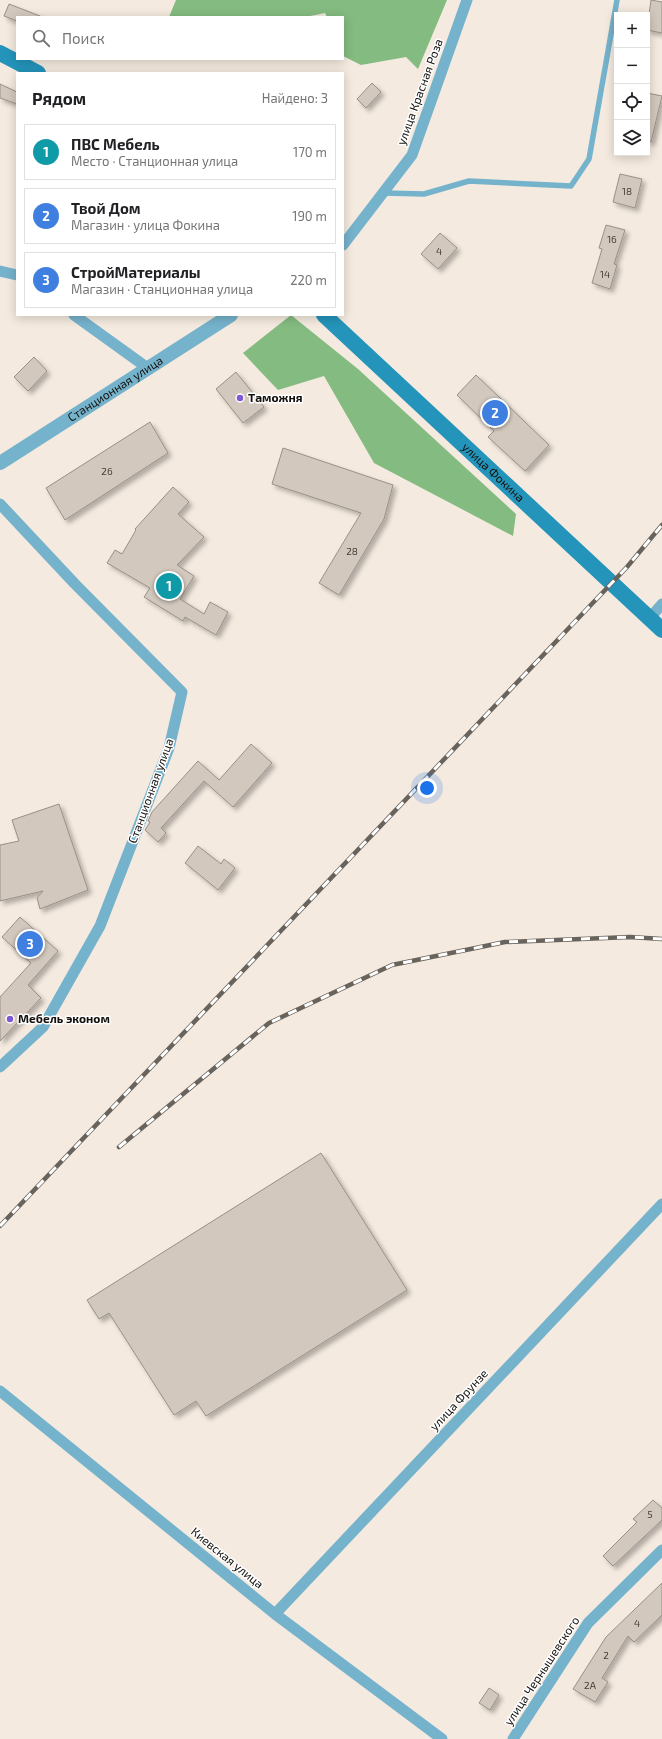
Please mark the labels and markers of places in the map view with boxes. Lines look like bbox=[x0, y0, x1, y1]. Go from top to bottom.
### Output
place label: Таможня bbox=[248, 390, 303, 404]
marker: Таможня bbox=[235, 393, 245, 403]
pin: 2 bbox=[482, 398, 508, 428]
pin: 1 bbox=[156, 571, 182, 601]
pin: 3 bbox=[17, 929, 43, 959]
place label: Мебель эконом bbox=[18, 1011, 110, 1025]
marker: Мебель эконом bbox=[5, 1014, 15, 1024]

